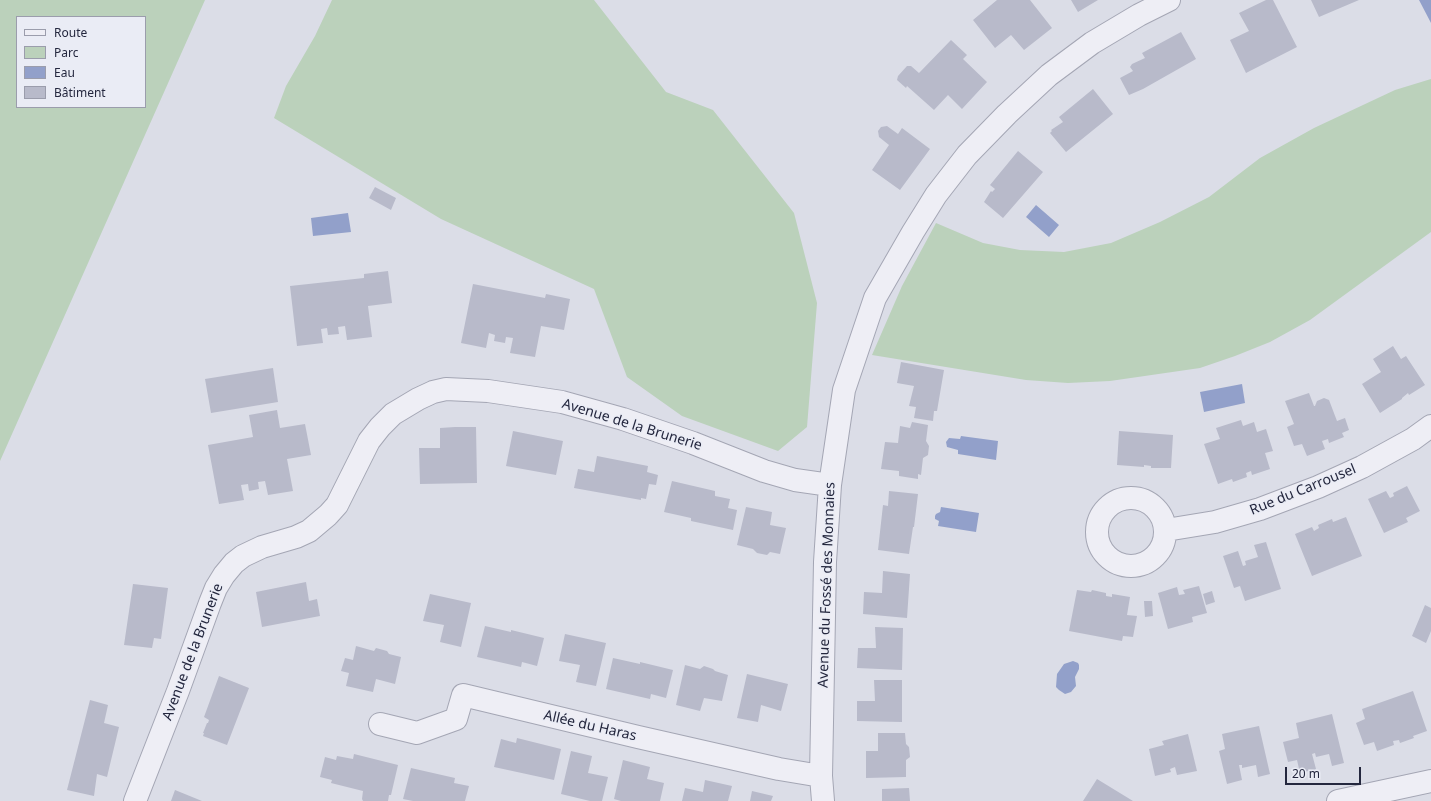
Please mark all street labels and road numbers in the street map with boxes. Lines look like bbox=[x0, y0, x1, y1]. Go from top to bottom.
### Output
street label: Avenue de la Brunerie bbox=[560, 396, 704, 454]
street label: Rue du Carrousel bbox=[1247, 461, 1359, 519]
street label: Avenue du Fossé des Monnaies bbox=[815, 482, 839, 688]
street label: Avenue de la Brunerie bbox=[159, 581, 227, 723]
street label: Allée du Haras bbox=[542, 707, 638, 745]

